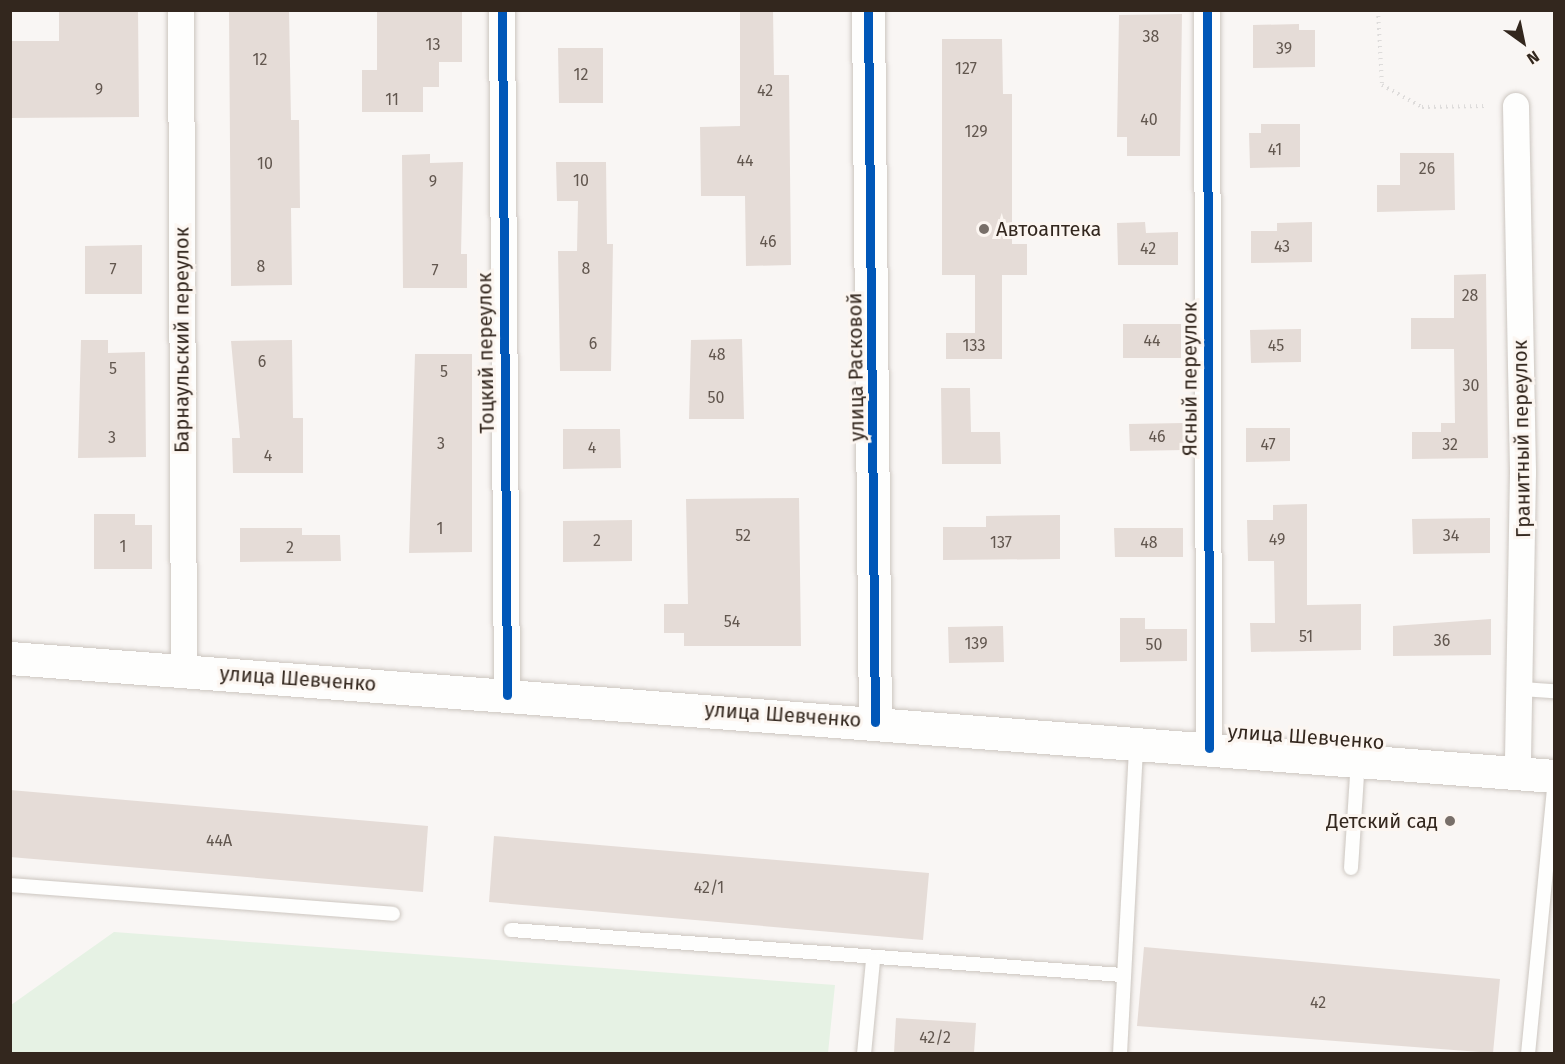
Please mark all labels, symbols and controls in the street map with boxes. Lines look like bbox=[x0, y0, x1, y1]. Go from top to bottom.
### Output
north arrow bbox=[1493, 12, 1553, 72]
house number: 38 bbox=[1143, 27, 1159, 47]
house number: 13 bbox=[426, 35, 440, 55]
house number: 39 bbox=[1276, 39, 1292, 59]
text: N bbox=[1523, 47, 1543, 68]
house number: 12 bbox=[253, 50, 267, 70]
house number: 127 bbox=[955, 59, 977, 79]
house number: 12 bbox=[574, 65, 588, 85]
house number: 9 bbox=[95, 80, 103, 100]
house number: 42 bbox=[757, 81, 773, 101]
house number: 11 bbox=[385, 90, 399, 110]
house number: 40 bbox=[1140, 110, 1158, 130]
house number: 129 bbox=[964, 122, 988, 142]
house number: 41 bbox=[1268, 140, 1282, 160]
house number: 44 bbox=[736, 151, 754, 171]
house number: 10 bbox=[257, 154, 273, 174]
house number: 26 bbox=[1419, 159, 1435, 179]
house number: 10 bbox=[573, 171, 589, 191]
house number: 9 bbox=[429, 172, 437, 192]
place label: Автоаптека bbox=[996, 217, 1101, 241]
marker: Автоаптека bbox=[977, 222, 991, 236]
street label: Барнаульский переулок bbox=[170, 227, 194, 453]
house number: 46 bbox=[759, 232, 777, 252]
house number: 43 bbox=[1274, 237, 1290, 257]
house number: 42 bbox=[1140, 239, 1156, 259]
house number: 8 bbox=[257, 257, 265, 277]
house number: 8 bbox=[582, 259, 590, 279]
house number: 7 bbox=[109, 260, 117, 280]
house number: 7 bbox=[431, 261, 439, 281]
street label: Тоцкий переулок bbox=[473, 272, 499, 434]
house number: 28 bbox=[1462, 286, 1478, 306]
street label: улица Расковой bbox=[843, 292, 869, 442]
street label: Ясный переулок bbox=[1178, 302, 1202, 456]
house number: 44 bbox=[1143, 331, 1161, 351]
house number: 6 bbox=[589, 334, 597, 354]
house number: 133 bbox=[963, 336, 985, 356]
house number: 45 bbox=[1268, 336, 1284, 356]
street label: Гранитный переулок bbox=[1508, 340, 1536, 538]
house number: 48 bbox=[708, 345, 726, 365]
house number: 6 bbox=[258, 352, 266, 372]
house number: 5 bbox=[109, 359, 117, 379]
house number: 5 bbox=[440, 362, 448, 382]
house number: 30 bbox=[1463, 376, 1479, 396]
house number: 50 bbox=[708, 388, 724, 408]
house number: 46 bbox=[1148, 427, 1166, 447]
house number: 3 bbox=[108, 428, 116, 448]
house number: 3 bbox=[437, 434, 445, 454]
house number: 47 bbox=[1260, 435, 1276, 455]
house number: 32 bbox=[1442, 435, 1458, 455]
house number: 4 bbox=[588, 438, 596, 458]
house number: 4 bbox=[264, 446, 272, 466]
house number: 1 bbox=[437, 519, 443, 539]
house number: 52 bbox=[735, 526, 751, 546]
house number: 34 bbox=[1443, 526, 1459, 546]
house number: 49 bbox=[1269, 530, 1285, 550]
house number: 2 bbox=[593, 531, 601, 551]
house number: 137 bbox=[990, 533, 1012, 553]
house number: 48 bbox=[1140, 533, 1158, 553]
house number: 1 bbox=[120, 537, 126, 557]
house number: 2 bbox=[286, 538, 294, 558]
house number: 54 bbox=[724, 612, 740, 632]
house number: 51 bbox=[1299, 627, 1313, 647]
house number: 36 bbox=[1434, 631, 1450, 651]
house number: 139 bbox=[964, 634, 988, 654]
house number: 50 bbox=[1146, 635, 1162, 655]
street label: улица Шевченко bbox=[219, 662, 377, 696]
street label: улица Шевченко bbox=[704, 698, 862, 732]
street label: улица Шевченко bbox=[1227, 720, 1385, 754]
place label: Детский сад bbox=[1326, 809, 1438, 833]
marker: Детский сад bbox=[1443, 814, 1457, 828]
house number: 44А bbox=[206, 831, 232, 851]
house number: 42/1 bbox=[694, 878, 724, 898]
house number: 42 bbox=[1310, 993, 1326, 1013]
house number: 42/2 bbox=[919, 1028, 951, 1048]

